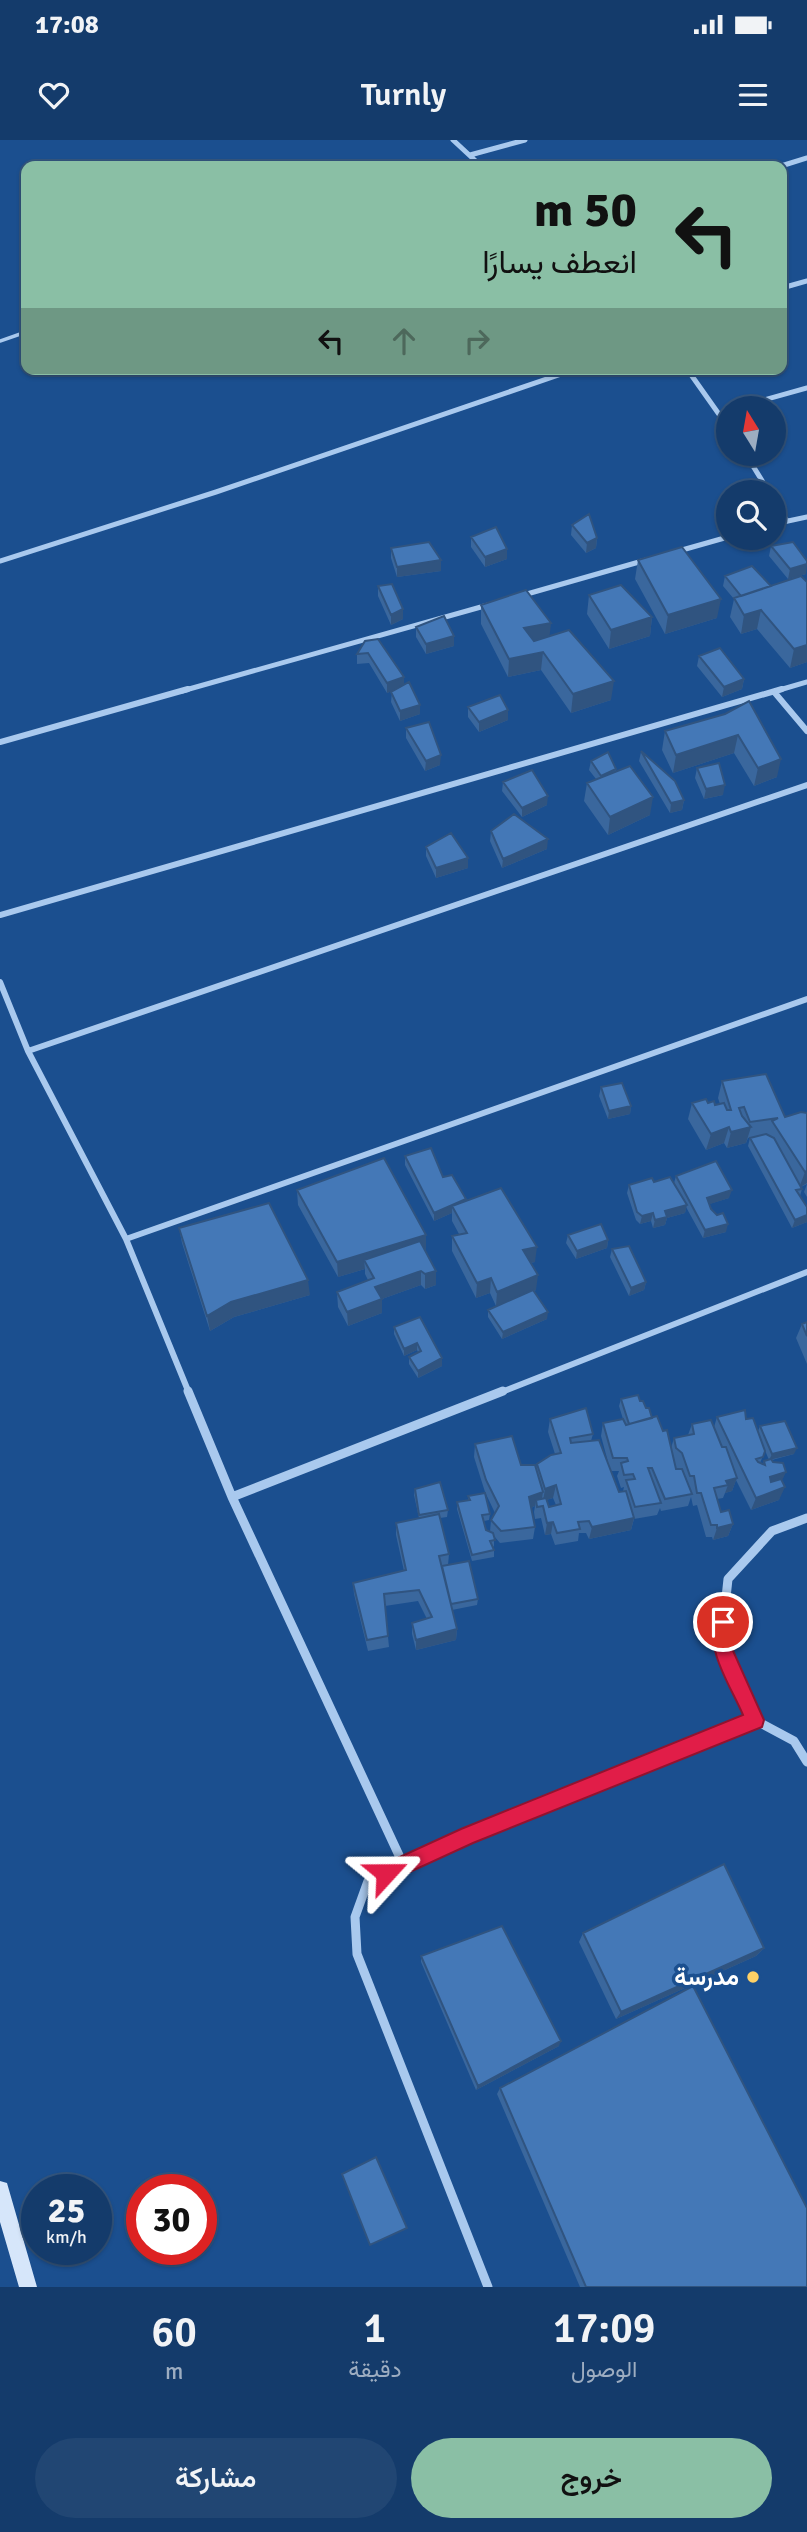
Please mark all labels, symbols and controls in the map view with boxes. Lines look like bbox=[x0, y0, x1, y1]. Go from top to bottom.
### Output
text: 17:08 bbox=[35, 9, 99, 41]
text: Turnly bbox=[361, 75, 446, 114]
icon: heart bbox=[35, 76, 73, 114]
icon: menu bbox=[734, 76, 772, 114]
text: 50 m bbox=[534, 180, 637, 240]
icon: left bbox=[661, 189, 752, 280]
text: انعطف يسارًا bbox=[482, 243, 637, 282]
icon: left bbox=[312, 322, 350, 360]
icon: ahead bbox=[385, 322, 423, 360]
icon: right bbox=[458, 322, 496, 360]
north arrow bbox=[716, 396, 786, 466]
map controls bbox=[716, 396, 786, 550]
button: search bbox=[716, 480, 786, 550]
pin bbox=[693, 1592, 753, 1652]
icon: arrive bbox=[704, 1603, 742, 1641]
position arrow bbox=[349, 1836, 423, 1910]
place label: مدرسة bbox=[674, 1962, 739, 1992]
marker: مدرسة bbox=[745, 1969, 761, 1985]
speed limit sign: 30 bbox=[126, 2174, 217, 2265]
text: 25 bbox=[48, 2189, 85, 2232]
text: km/h bbox=[46, 2226, 87, 2248]
text: 1 bbox=[364, 2303, 386, 2354]
text: 17:09 bbox=[553, 2303, 656, 2354]
text: 60 bbox=[151, 2307, 197, 2358]
text: دقيقة bbox=[348, 2355, 402, 2384]
text: الوصول bbox=[571, 2355, 637, 2384]
text: m bbox=[165, 2357, 183, 2386]
button: مشاركة bbox=[35, 2438, 397, 2518]
button: خروج bbox=[411, 2438, 772, 2518]

